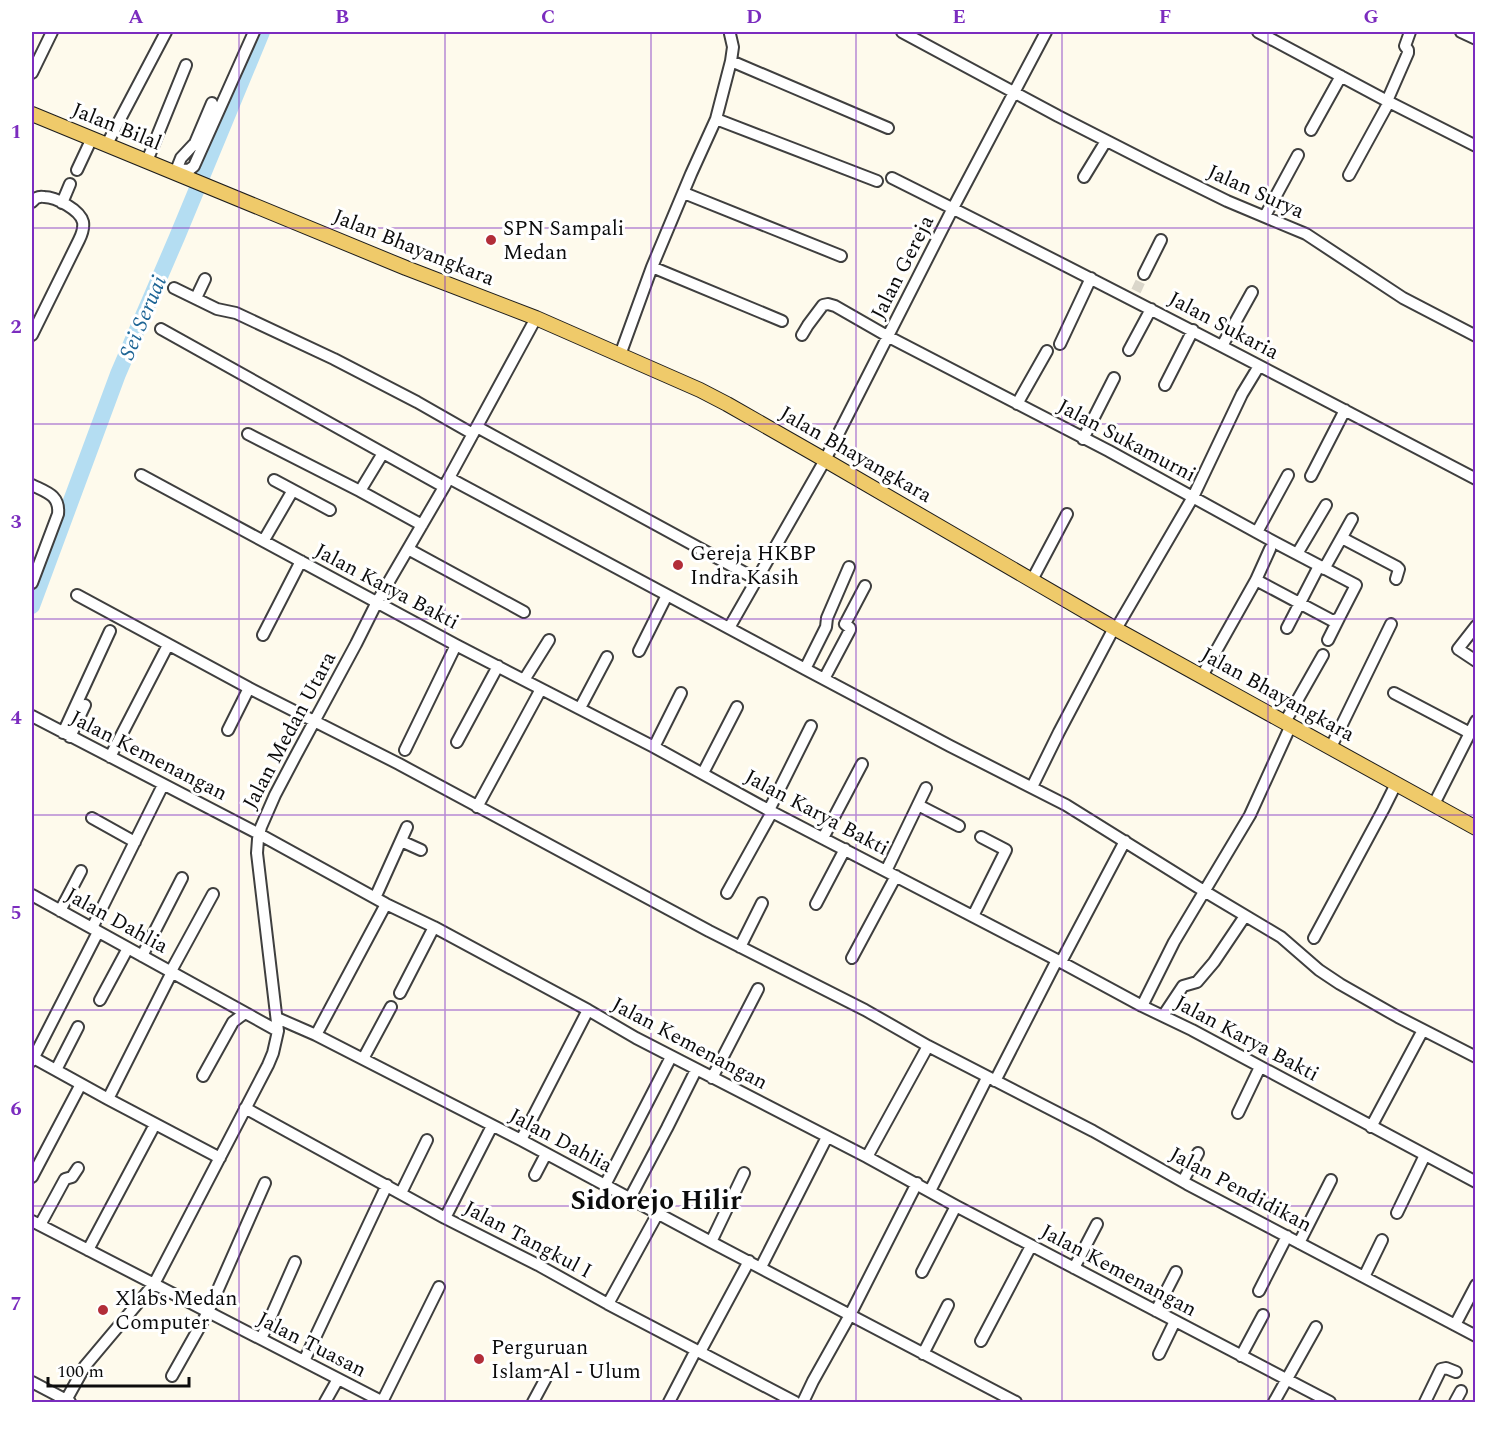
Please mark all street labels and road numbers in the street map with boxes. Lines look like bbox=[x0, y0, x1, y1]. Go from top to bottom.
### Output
street label: Jalan Bilal bbox=[67, 94, 166, 159]
street label: Jalan Surya bbox=[1202, 156, 1310, 228]
street label: Jalan Bhayangkara bbox=[328, 201, 500, 295]
street label: Jalan Gereja bbox=[863, 209, 943, 325]
street label: Jalan Sukaria bbox=[1162, 283, 1285, 369]
street label: Jalan Sukamurni bbox=[1051, 391, 1202, 491]
street label: Jalan Bhayangkara bbox=[773, 398, 938, 512]
street label: Jalan Karya Bakti bbox=[308, 535, 465, 639]
street label: Jalan Bhayangkara bbox=[1195, 639, 1361, 751]
street label: Jalan Medan Utara bbox=[235, 645, 345, 815]
street label: Jalan Kemenangan bbox=[64, 702, 233, 809]
street label: Jalan Karya Bakti bbox=[738, 761, 895, 865]
street label: Jalan Dahlia bbox=[59, 879, 174, 963]
street label: Jalan Karya Bakti bbox=[1168, 987, 1325, 1091]
street label: Jalan Kemenangan bbox=[606, 989, 773, 1099]
street label: Jalan Dahlia bbox=[503, 1100, 619, 1182]
street label: Jalan Pendidikan bbox=[1163, 1139, 1318, 1241]
street label: Jalan Tangkul I bbox=[458, 1193, 598, 1287]
street label: Jalan Kemenangan bbox=[1035, 1216, 1202, 1326]
street label: Jalan Tuasan bbox=[251, 1304, 372, 1386]

